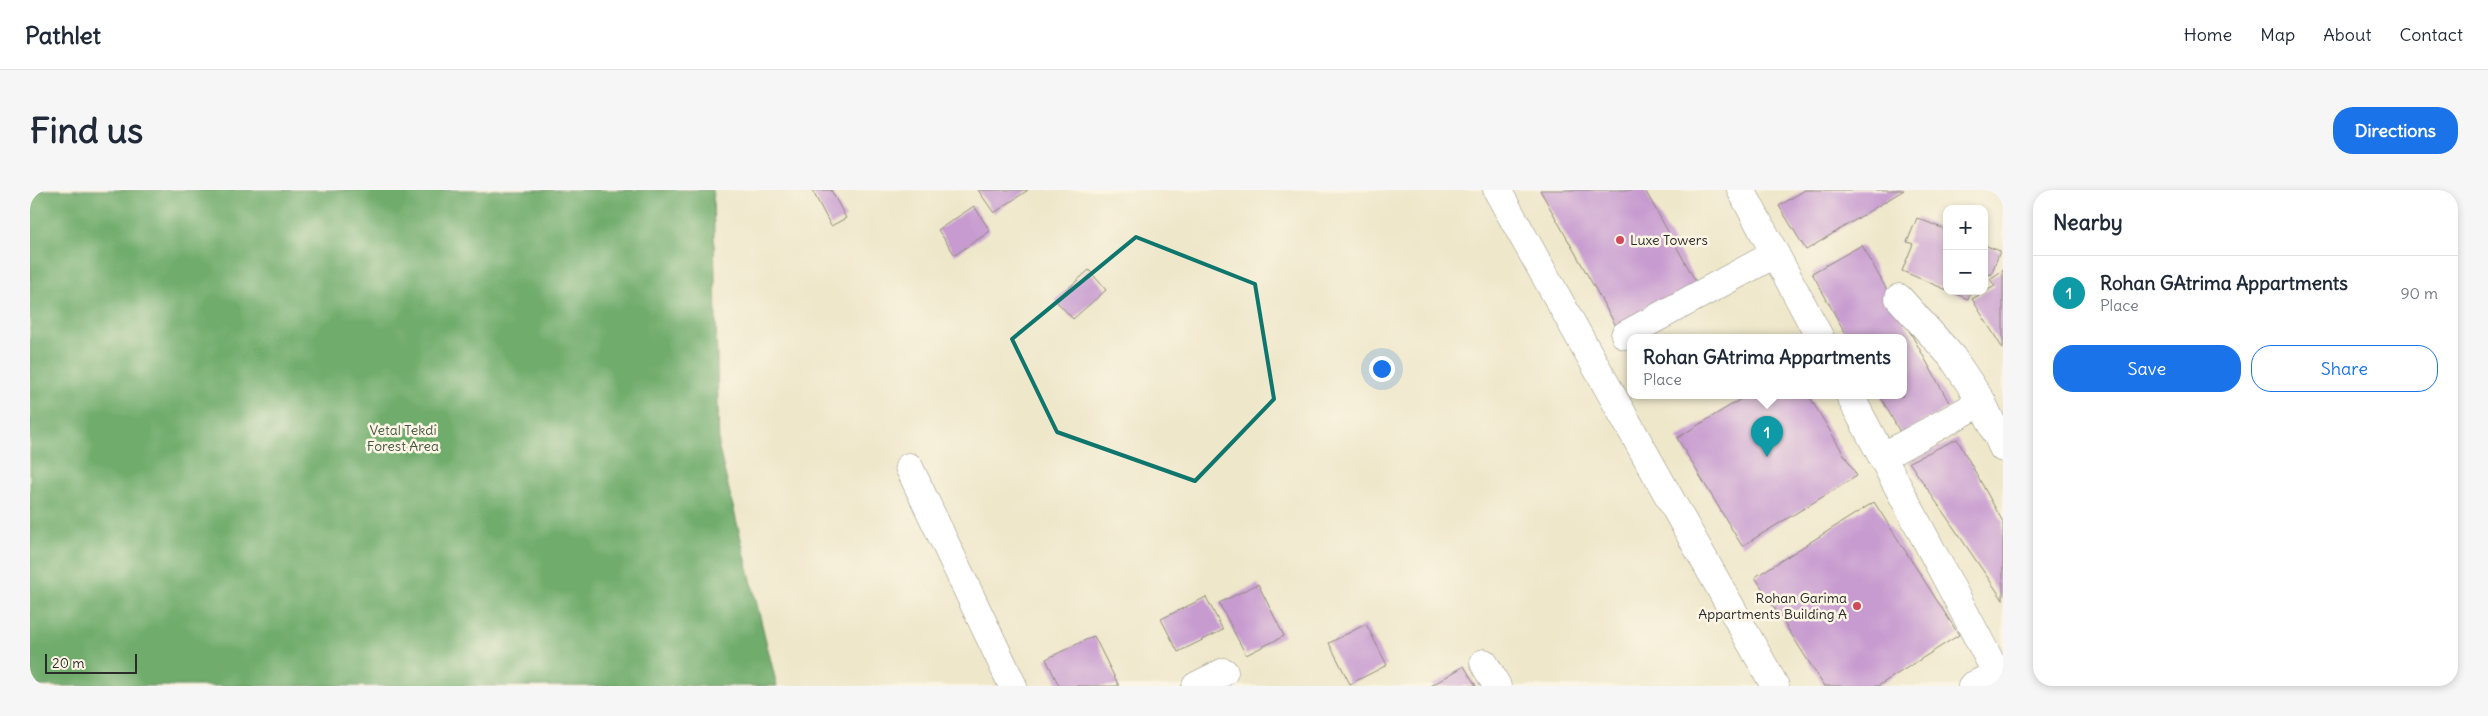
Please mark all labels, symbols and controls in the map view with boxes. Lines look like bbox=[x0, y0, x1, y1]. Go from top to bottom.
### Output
text: Pathlet bbox=[25, 20, 101, 50]
text: Home bbox=[2184, 23, 2232, 46]
text: Map bbox=[2260, 23, 2295, 46]
text: About bbox=[2323, 23, 2371, 46]
text: Contact bbox=[2399, 23, 2463, 46]
button: Directions bbox=[2333, 107, 2458, 154]
text: Find us bbox=[30, 108, 143, 152]
map controls bbox=[1943, 205, 1988, 295]
button: + bbox=[1943, 205, 1988, 250]
text: Nearby bbox=[2053, 209, 2123, 236]
place label: Luxe Towers bbox=[1630, 231, 1708, 249]
marker: Luxe Towers bbox=[1614, 234, 1626, 246]
button: − bbox=[1943, 250, 1988, 295]
text: Rohan GAtrima Appartments bbox=[2100, 271, 2348, 295]
text: 1 bbox=[2066, 283, 2072, 303]
text: 90 m bbox=[2400, 283, 2438, 303]
text: Place bbox=[2100, 295, 2139, 315]
popup bbox=[1627, 334, 1907, 399]
text: Rohan GAtrima Appartments bbox=[1643, 345, 1891, 369]
button: Save bbox=[2053, 345, 2241, 392]
button: Share bbox=[2251, 345, 2438, 392]
your location bbox=[1369, 356, 1395, 382]
text: Place bbox=[1643, 369, 1682, 389]
pin: 1 bbox=[1751, 416, 1783, 457]
park label: Vetal Tekdi Forest Area bbox=[367, 421, 439, 455]
place label: Rohan Garima Appartments Building A bbox=[1698, 589, 1847, 623]
marker: Rohan Garima Appartments Building A bbox=[1851, 600, 1863, 612]
scale bar bbox=[45, 651, 138, 674]
text: 20 m bbox=[52, 654, 85, 672]

